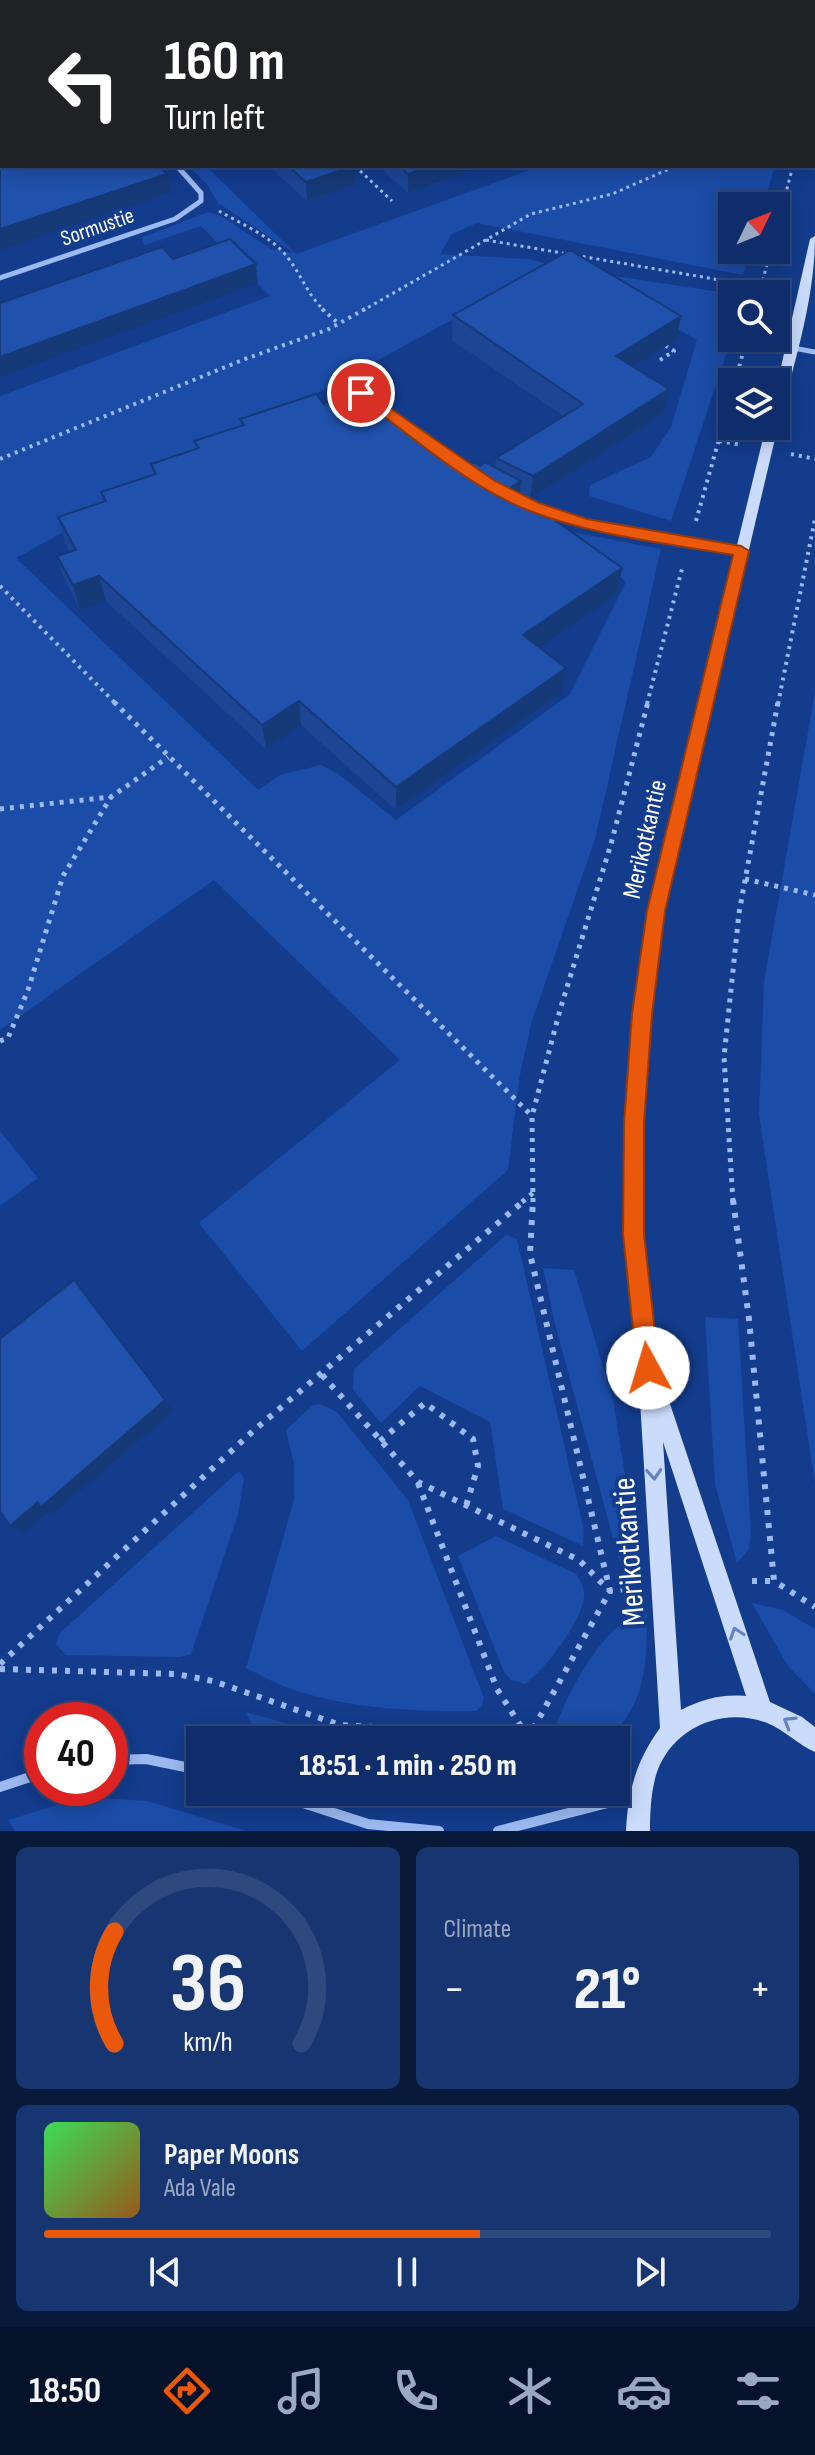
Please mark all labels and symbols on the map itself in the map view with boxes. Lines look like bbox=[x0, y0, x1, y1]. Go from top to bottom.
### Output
north arrow bbox=[718, 192, 790, 264]
street label: Sormustie bbox=[57, 202, 138, 253]
pin bbox=[327, 359, 395, 427]
street label: Merikotkantie bbox=[617, 777, 674, 902]
position arrow bbox=[606, 1326, 690, 1410]
one-way arrow bbox=[646, 1468, 663, 1481]
street label: Merikotkantie bbox=[605, 1476, 654, 1627]
one-way arrow bbox=[729, 1627, 745, 1641]
speed limit sign: 40 bbox=[24, 1702, 128, 1806]
one-way arrow bbox=[783, 1716, 798, 1732]

